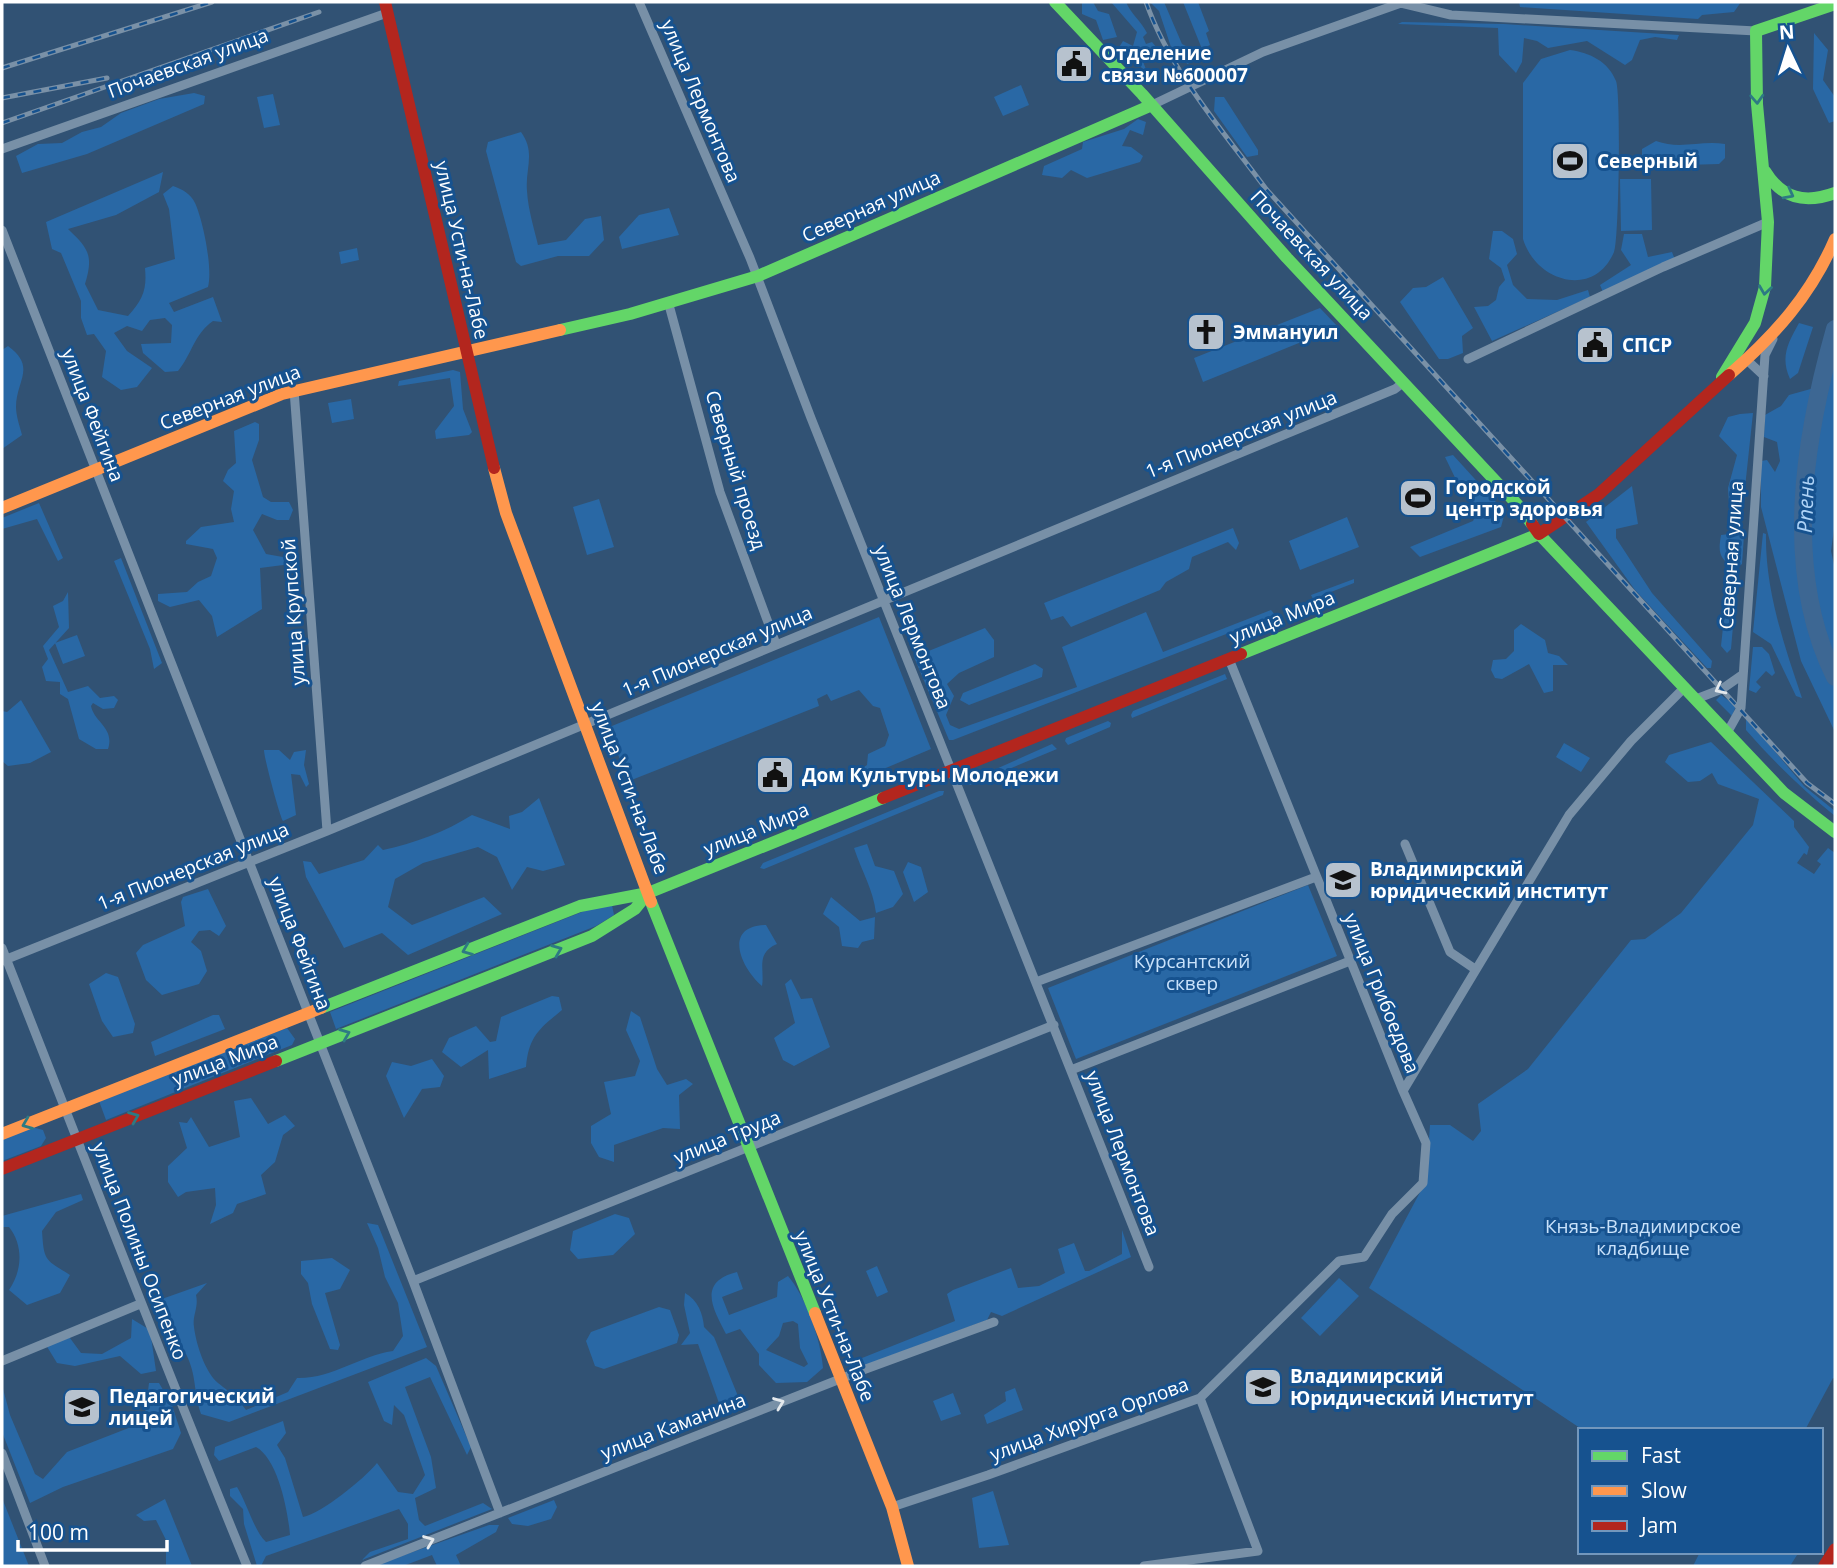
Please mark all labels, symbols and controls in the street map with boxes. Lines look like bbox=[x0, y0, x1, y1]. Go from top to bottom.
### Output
north arrow bbox=[1753, 14, 1823, 84]
street label: улица Лермонтова bbox=[655, 15, 747, 187]
text: N bbox=[1778, 19, 1795, 46]
street label: Почаевская улица bbox=[104, 22, 272, 104]
place label: Отделение связи №600007 bbox=[1101, 40, 1248, 88]
public building icon: Отделение связи №600007 bbox=[1053, 43, 1095, 85]
one-way arrow bbox=[1750, 94, 1765, 105]
sports icon: Северный bbox=[1549, 140, 1591, 182]
place label: Северный bbox=[1597, 148, 1698, 174]
street label: улица Усти-на-Лабе bbox=[429, 158, 495, 342]
street label: Северная улица bbox=[798, 164, 944, 248]
street label: Почаевская улица bbox=[1245, 184, 1379, 326]
one-way arrow bbox=[1782, 186, 1795, 200]
one-way arrow bbox=[1757, 284, 1772, 296]
church icon: Эммануил bbox=[1185, 311, 1227, 353]
place label: Эммануил bbox=[1233, 319, 1338, 345]
public building icon: СПСР bbox=[1574, 324, 1616, 366]
place label: СПСР bbox=[1622, 332, 1672, 358]
street label: улица Фейгина bbox=[56, 345, 130, 485]
street label: Северная улица bbox=[156, 358, 304, 436]
street label: 1-я Пионерская улица bbox=[1142, 384, 1340, 484]
street label: Северный проезд bbox=[699, 387, 773, 553]
place label: Городской центр здоровья bbox=[1445, 474, 1603, 522]
water label: Рпень bbox=[1790, 475, 1820, 533]
sports icon: Городской центр здоровья bbox=[1397, 477, 1439, 519]
street label: Северная улица bbox=[1713, 480, 1749, 630]
street label: улица Крупской bbox=[275, 538, 311, 686]
street label: улица Лермонтова bbox=[868, 541, 958, 713]
street label: улица Мира bbox=[1226, 584, 1338, 650]
street label: 1-я Пионерская улица bbox=[618, 599, 816, 703]
one-way arrow bbox=[1714, 680, 1727, 694]
street label: улица Усти-на-Лабе bbox=[585, 698, 675, 878]
public building icon: Дом Культуры Молодежи bbox=[754, 754, 796, 796]
place label: Дом Культуры Молодежи bbox=[802, 762, 1059, 788]
street label: улица Мира bbox=[700, 796, 812, 862]
street label: 1-я Пионерская улица bbox=[94, 816, 292, 916]
place label: Владимирский юридический институт bbox=[1370, 856, 1609, 904]
school or university icon: Владимирский юридический институт bbox=[1322, 859, 1364, 901]
street label: улица Фейгина bbox=[263, 873, 337, 1013]
street label: улица Грибоедова bbox=[1338, 909, 1426, 1077]
one-way arrow bbox=[462, 942, 474, 956]
one-way arrow bbox=[550, 945, 562, 959]
park label: Курсантский сквер bbox=[1134, 948, 1250, 996]
street label: улица Мира bbox=[168, 1028, 282, 1092]
one-way arrow bbox=[339, 1028, 351, 1042]
street label: улица Лермонтова bbox=[1080, 1067, 1166, 1239]
street label: улица Труда bbox=[670, 1104, 784, 1170]
one-way arrow bbox=[127, 1111, 139, 1125]
one-way arrow bbox=[21, 1116, 33, 1130]
street label: улица Полины Осипенко bbox=[86, 1138, 194, 1364]
park label: Князь-Владимирское кладбище bbox=[1545, 1213, 1741, 1261]
street label: улица Усти-на-Лабе bbox=[789, 1227, 881, 1405]
place label: Владимирский Юридический Институт bbox=[1290, 1363, 1534, 1411]
school or university icon: Владимирский Юридический Институт bbox=[1242, 1366, 1284, 1408]
street label: улица Хирурга Орлова bbox=[986, 1371, 1192, 1467]
place label: Педагогический лицей bbox=[109, 1383, 275, 1431]
school or university icon: Педагогический лицей bbox=[61, 1386, 103, 1428]
street label: улица Каманина bbox=[597, 1386, 749, 1466]
one-way arrow bbox=[772, 1398, 784, 1412]
legend bbox=[1578, 1428, 1823, 1554]
text: Fast bbox=[1641, 1441, 1681, 1469]
text: Slow bbox=[1641, 1476, 1687, 1504]
scale bar bbox=[18, 1508, 166, 1552]
text: Jam bbox=[1639, 1511, 1678, 1539]
text: 100 m bbox=[28, 1518, 89, 1546]
one-way arrow bbox=[422, 1536, 434, 1550]

